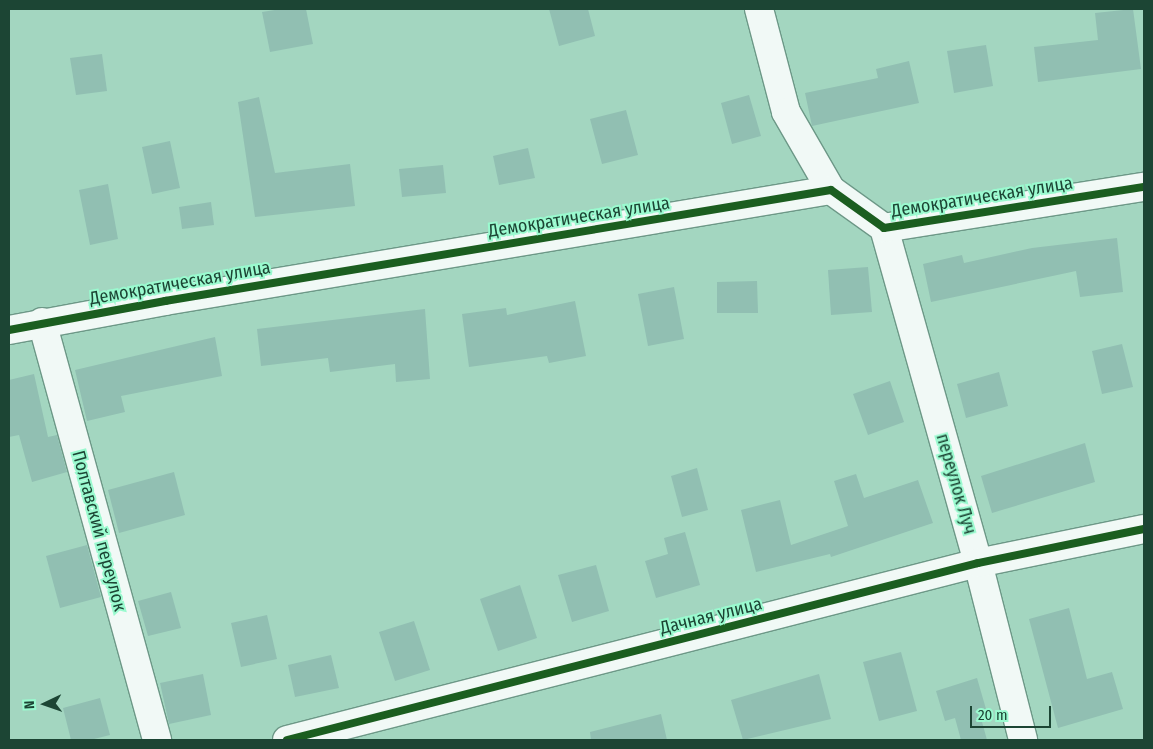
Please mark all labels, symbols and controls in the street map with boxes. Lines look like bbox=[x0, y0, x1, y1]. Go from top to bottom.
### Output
street label: Демократическая улица bbox=[890, 172, 1074, 222]
street label: Демократическая улица bbox=[487, 192, 671, 242]
street label: Демократическая улица bbox=[88, 256, 272, 310]
street label: переулок Луч bbox=[931, 431, 981, 537]
street label: Полтавский переулок bbox=[67, 448, 131, 614]
street label: Дачная улица bbox=[658, 593, 764, 639]
north arrow bbox=[20, 679, 70, 729]
scale bar bbox=[973, 696, 1054, 728]
text: N bbox=[21, 700, 38, 709]
text: 20 m bbox=[978, 706, 1008, 724]

